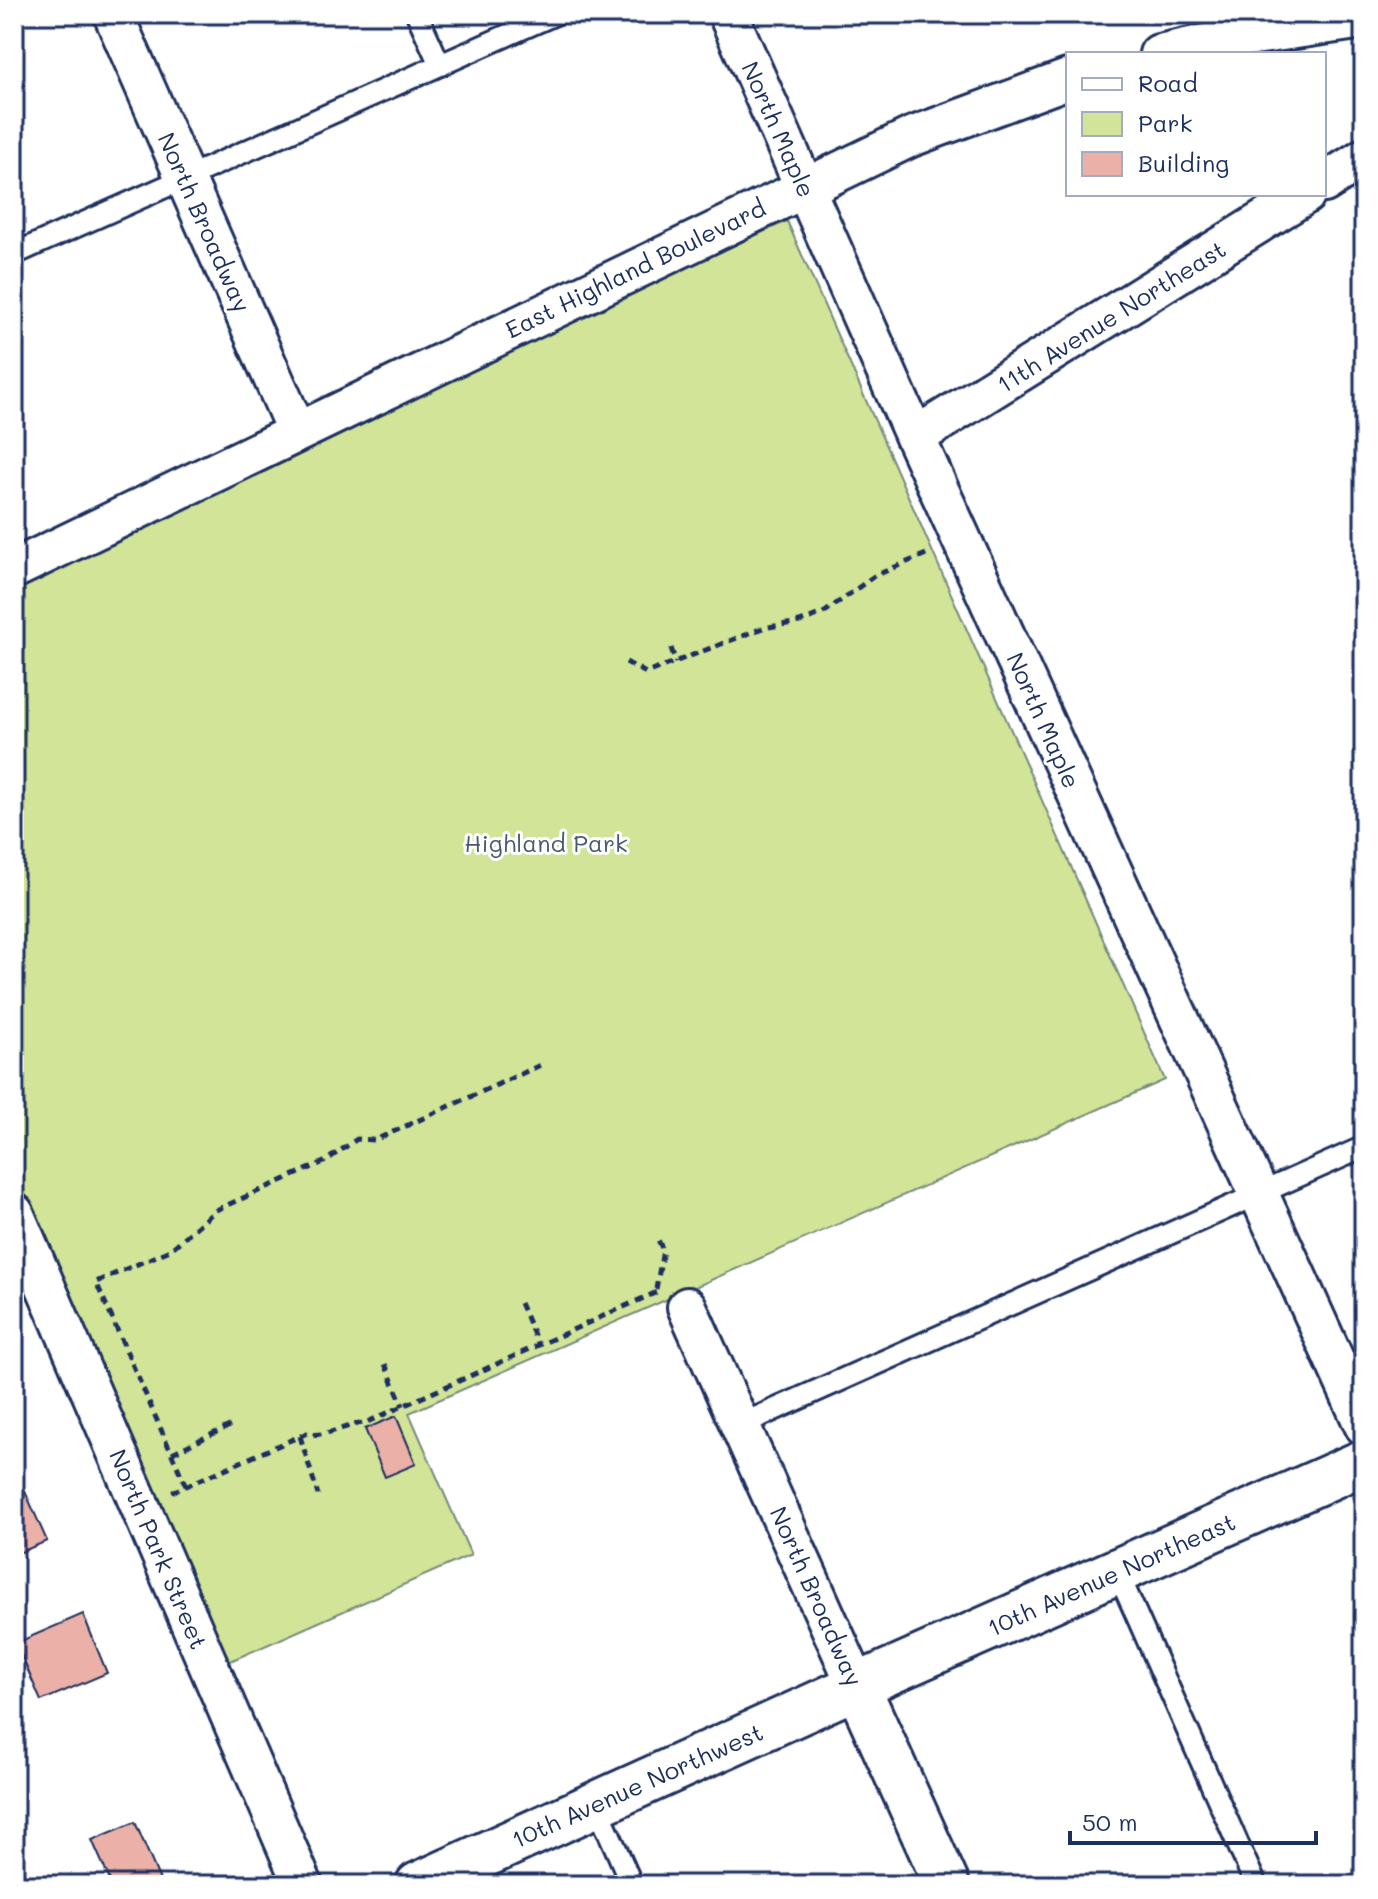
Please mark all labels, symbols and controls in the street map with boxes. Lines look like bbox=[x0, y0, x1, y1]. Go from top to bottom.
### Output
legend bbox=[1066, 52, 1326, 196]
street label: North Maple bbox=[735, 56, 823, 202]
text: Road bbox=[1138, 67, 1198, 98]
text: Park bbox=[1138, 107, 1192, 138]
street label: North Broadway bbox=[152, 127, 258, 317]
text: Building bbox=[1138, 147, 1229, 178]
street label: East Highland Boulevard bbox=[500, 191, 770, 345]
street label: 11th Avenue Northeast bbox=[991, 233, 1231, 399]
street label: North Maple bbox=[1000, 647, 1088, 793]
park label: Highland Park bbox=[464, 827, 628, 858]
street label: North Park Street bbox=[103, 1444, 215, 1654]
street label: North Broadway bbox=[764, 1501, 870, 1691]
street label: 10th Avenue Northeast bbox=[982, 1505, 1240, 1643]
street label: 10th Avenue Northwest bbox=[507, 1716, 767, 1854]
scale bar bbox=[1070, 1795, 1316, 1845]
text: 50 m bbox=[1082, 1806, 1138, 1837]

